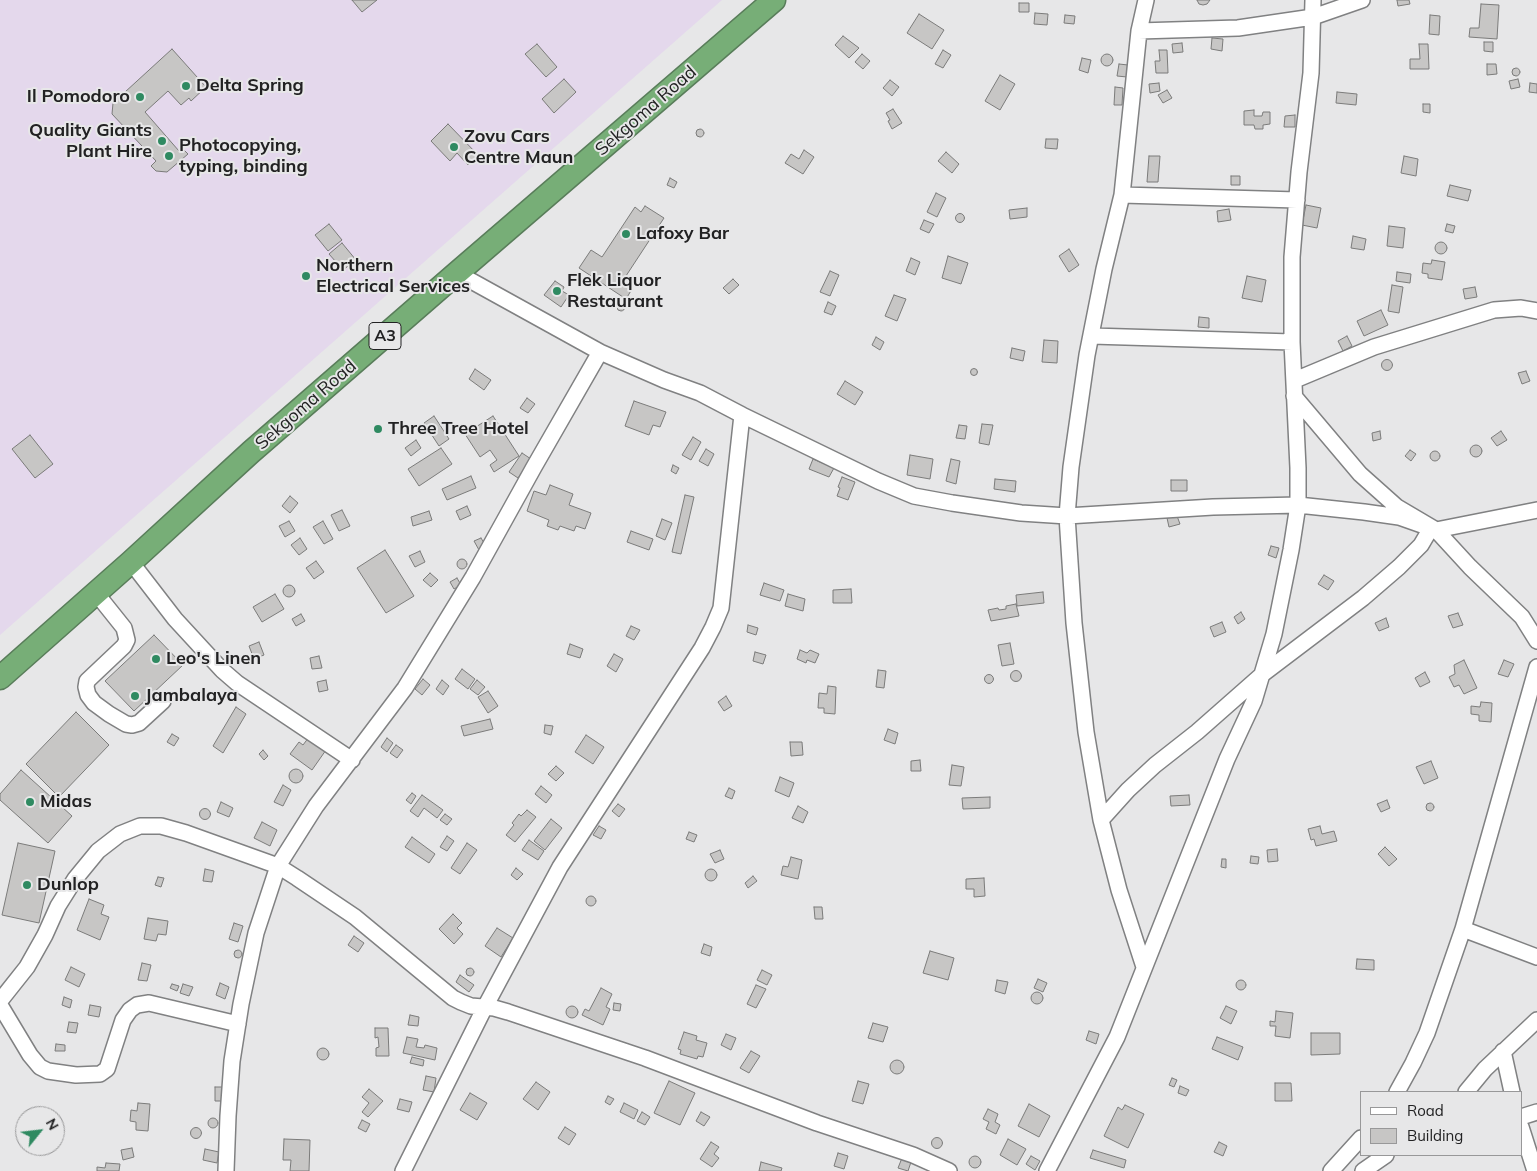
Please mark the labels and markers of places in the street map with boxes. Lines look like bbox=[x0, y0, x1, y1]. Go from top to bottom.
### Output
place label: Delta Spring bbox=[196, 75, 304, 97]
marker: Delta Spring bbox=[180, 80, 192, 92]
place label: Il Pomodoro bbox=[27, 86, 130, 108]
marker: Il Pomodoro bbox=[134, 91, 146, 103]
place label: Quality Giants Plant Hire bbox=[29, 120, 152, 162]
place label: Zovu Cars Centre Maun bbox=[464, 126, 573, 168]
marker: Quality Giants Plant Hire bbox=[156, 135, 168, 147]
place label: Photocopying, typing, binding bbox=[179, 135, 308, 178]
marker: Zovu Cars Centre Maun bbox=[448, 141, 460, 153]
marker: Photocopying, typing, binding bbox=[163, 150, 175, 162]
place label: Lafoxy Bar bbox=[636, 223, 729, 245]
marker: Lafoxy Bar bbox=[620, 228, 632, 240]
place label: Northern Electrical Services bbox=[316, 255, 470, 298]
marker: Northern Electrical Services bbox=[300, 270, 312, 282]
place label: Flek Liquor Restaurant bbox=[567, 270, 663, 312]
marker: Flek Liquor Restaurant bbox=[551, 285, 563, 297]
place label: Three Tree Hotel bbox=[388, 418, 529, 440]
marker: Three Tree Hotel bbox=[372, 423, 384, 435]
place label: Leo's Linen bbox=[166, 648, 261, 670]
marker: Leo's Linen bbox=[150, 653, 162, 665]
place label: Jambalaya bbox=[145, 685, 238, 707]
marker: Jambalaya bbox=[129, 690, 141, 702]
place label: Midas bbox=[40, 791, 92, 813]
marker: Midas bbox=[24, 796, 36, 808]
place label: Dunlop bbox=[37, 874, 99, 896]
marker: Dunlop bbox=[21, 879, 33, 891]

